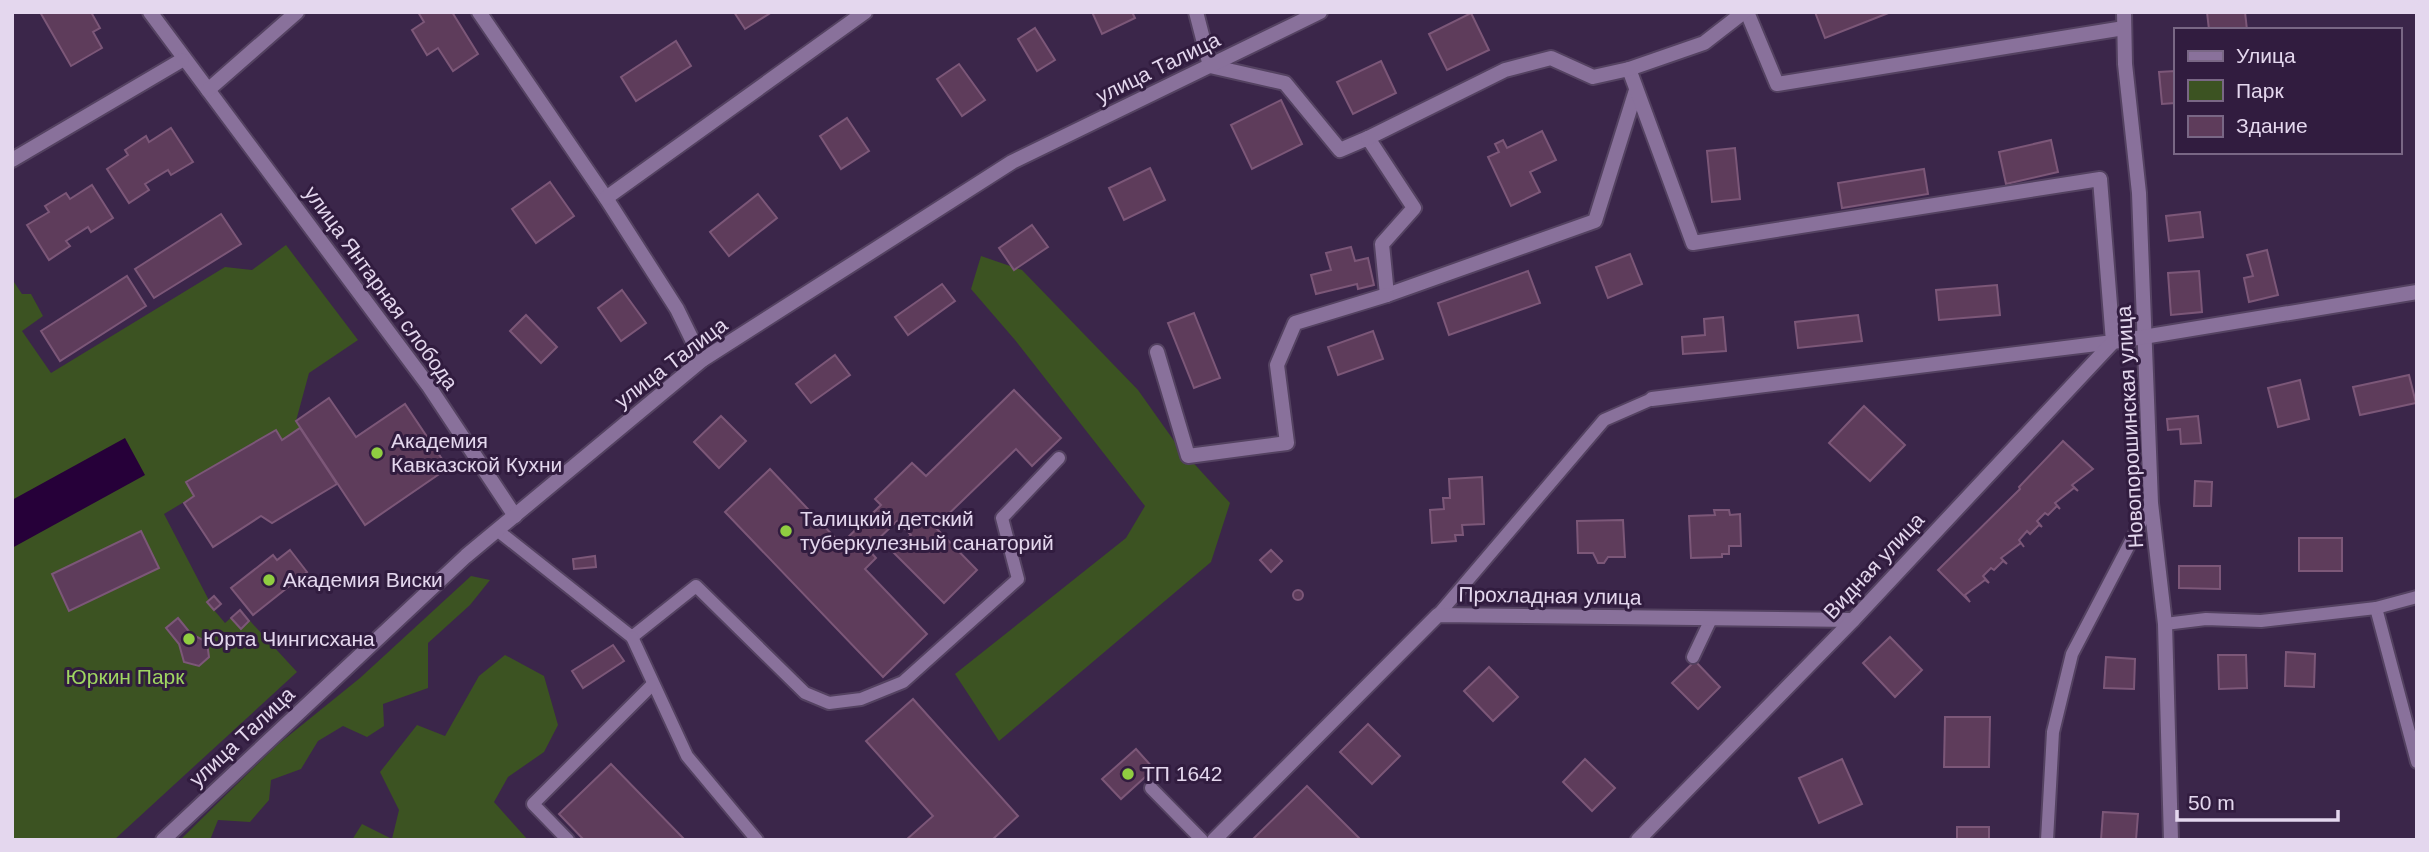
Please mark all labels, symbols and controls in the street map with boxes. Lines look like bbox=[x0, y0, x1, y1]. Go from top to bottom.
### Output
street label: улица Талица bbox=[1092, 28, 1224, 107]
legend bbox=[2174, 28, 2401, 154]
text: Улица bbox=[2236, 44, 2296, 67]
text: Парк bbox=[2236, 79, 2284, 102]
text: Здание bbox=[2236, 114, 2308, 137]
street label: улица Янтарная слобода bbox=[300, 182, 463, 394]
street label: Новопорошинская улица bbox=[2112, 305, 2147, 549]
street label: улица Талица bbox=[610, 313, 732, 412]
place label: Академия Кавказской Кухни bbox=[391, 429, 562, 476]
marker: Академия Кавказской Кухни bbox=[369, 445, 385, 461]
place label: Талицкий детский туберкулезный санаторий bbox=[800, 507, 1054, 554]
street label: Видная улица bbox=[1819, 508, 1929, 623]
marker: Талицкий детский туберкулезный санаторий bbox=[778, 523, 794, 539]
place label: Академия Виски bbox=[283, 568, 443, 591]
marker: Академия Виски bbox=[261, 572, 277, 588]
street label: Прохладная улица bbox=[1458, 582, 1642, 609]
place label: Юрта Чингисхана bbox=[203, 627, 375, 650]
marker: Юрта Чингисхана bbox=[181, 631, 197, 647]
park label: Юркин Парк bbox=[66, 665, 185, 688]
street label: улица Талица bbox=[185, 682, 299, 791]
place label: ТП 1642 bbox=[1142, 762, 1222, 785]
marker: ТП 1642 bbox=[1120, 766, 1136, 782]
scale bar bbox=[2177, 778, 2338, 822]
text: 50 m bbox=[2188, 791, 2235, 814]

